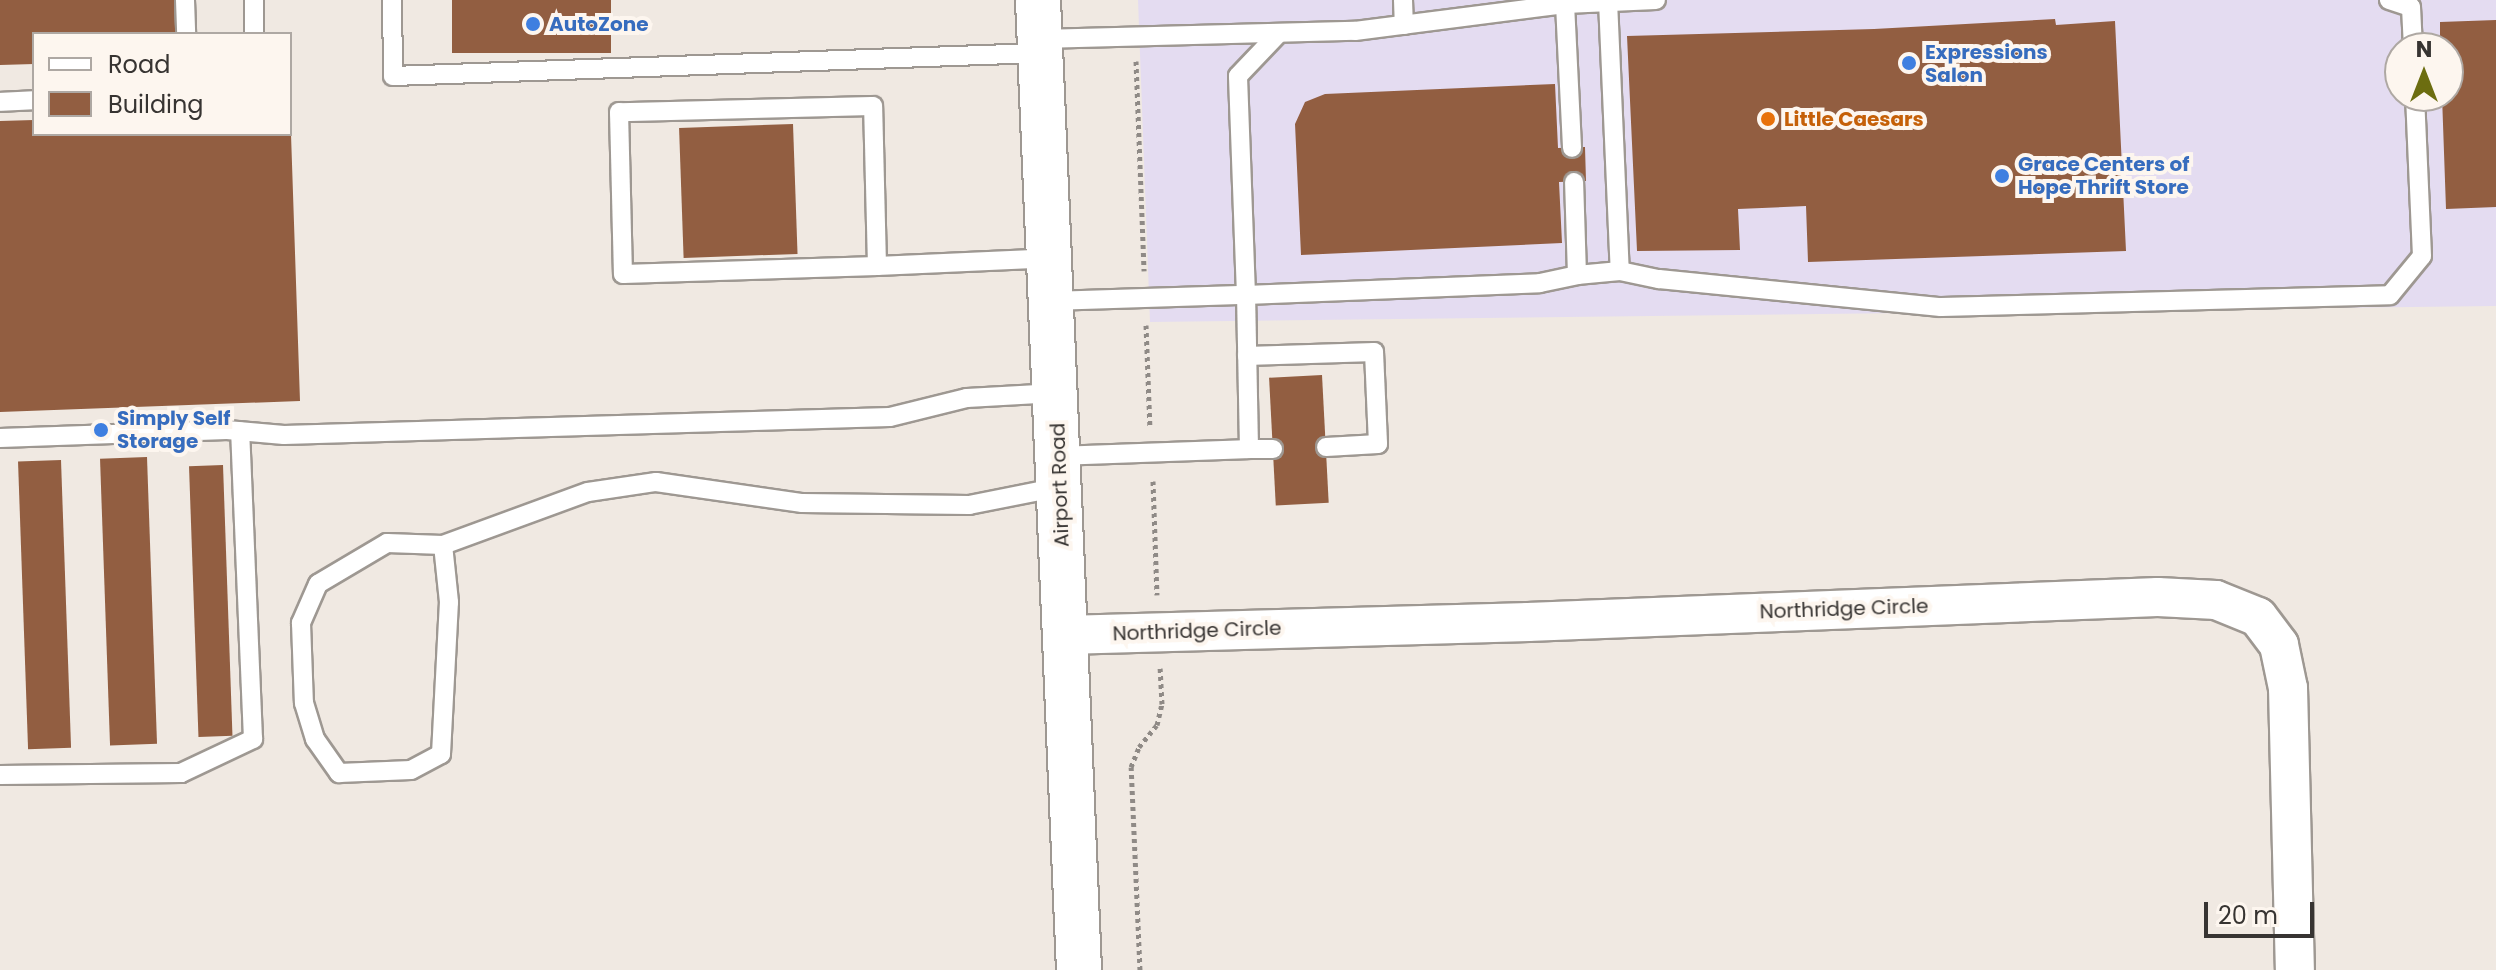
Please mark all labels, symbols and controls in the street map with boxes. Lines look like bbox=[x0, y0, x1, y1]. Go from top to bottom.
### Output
place label: AutoZone bbox=[549, 12, 649, 36]
marker: AutoZone bbox=[524, 15, 542, 33]
legend bbox=[32, 32, 292, 136]
north arrow bbox=[2384, 32, 2464, 112]
text: N bbox=[2416, 34, 2432, 65]
place label: Expressions Salon bbox=[1925, 40, 2048, 87]
text: Road bbox=[108, 48, 170, 81]
marker: Expressions Salon bbox=[1900, 54, 1918, 72]
text: Building bbox=[108, 88, 204, 121]
place label: Little Caesars bbox=[1784, 107, 1924, 131]
marker: Little Caesars bbox=[1759, 110, 1777, 128]
place label: Grace Centers of Hope Thrift Store bbox=[2018, 152, 2189, 199]
marker: Grace Centers of Hope Thrift Store bbox=[1993, 167, 2011, 185]
place label: Simply Self Storage bbox=[117, 406, 230, 453]
marker: Simply Self Storage bbox=[92, 421, 110, 439]
street label: Airport Road bbox=[1046, 422, 1074, 548]
street label: Northridge Circle bbox=[1759, 594, 1929, 624]
street label: Northridge Circle bbox=[1112, 616, 1282, 646]
scale bar bbox=[2208, 886, 2318, 936]
text: 20 m bbox=[2218, 899, 2278, 932]

